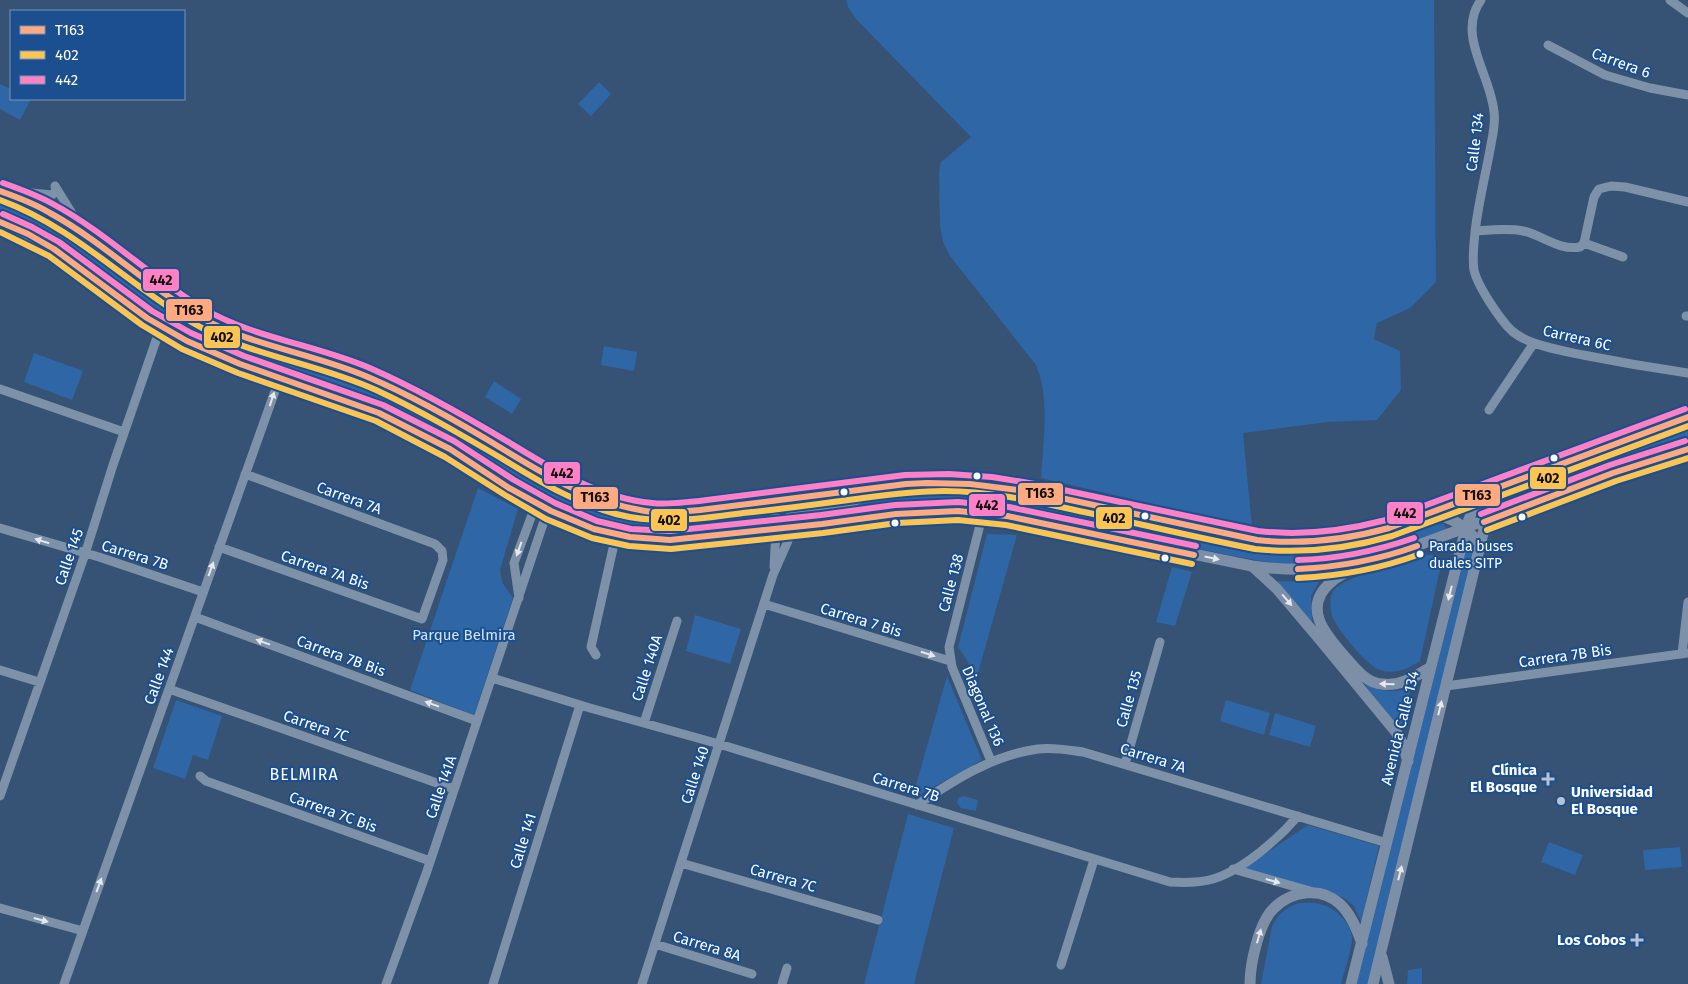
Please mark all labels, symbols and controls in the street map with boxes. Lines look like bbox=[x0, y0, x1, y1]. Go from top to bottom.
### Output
legend bbox=[10, 10, 185, 100]
text: T163 bbox=[55, 21, 84, 39]
street label: Carrera 6 bbox=[1589, 44, 1653, 82]
text: 402 bbox=[55, 46, 79, 64]
text: 442 bbox=[55, 71, 78, 89]
street label: Calle 134 bbox=[1462, 112, 1488, 172]
line badge: 442 bbox=[142, 268, 180, 292]
text: 442 bbox=[150, 272, 172, 289]
line badge: T163 bbox=[165, 298, 213, 322]
text: T163 bbox=[175, 302, 203, 319]
street label: Carrera 6C bbox=[1541, 321, 1613, 355]
line badge: 402 bbox=[203, 325, 241, 349]
text: 402 bbox=[210, 329, 234, 346]
one-way arrow bbox=[268, 391, 276, 406]
unlabelled marker bbox=[1549, 453, 1559, 463]
line badge: 442 bbox=[543, 461, 581, 485]
text: 442 bbox=[551, 465, 573, 482]
line badge: 402 bbox=[1529, 466, 1567, 490]
text: 402 bbox=[1536, 470, 1560, 487]
unlabelled marker bbox=[972, 471, 982, 481]
street label: Carrera 7A bbox=[314, 478, 384, 518]
line badge: T163 bbox=[1017, 482, 1064, 506]
line badge: T163 bbox=[1454, 483, 1501, 507]
text: T163 bbox=[1026, 485, 1054, 502]
line badge: T163 bbox=[572, 486, 619, 510]
unlabelled marker bbox=[839, 487, 849, 497]
text: T163 bbox=[1463, 487, 1491, 504]
text: T163 bbox=[581, 489, 609, 506]
line badge: 442 bbox=[968, 493, 1006, 517]
text: 442 bbox=[976, 497, 998, 514]
line badge: 442 bbox=[1386, 501, 1424, 525]
text: 442 bbox=[1394, 505, 1416, 522]
line badge: 402 bbox=[1095, 506, 1133, 530]
line badge: 402 bbox=[650, 508, 688, 532]
text: 402 bbox=[1102, 510, 1126, 527]
unlabelled marker bbox=[1140, 511, 1150, 521]
text: 402 bbox=[657, 512, 681, 529]
unlabelled marker bbox=[1517, 512, 1527, 522]
unlabelled marker bbox=[890, 518, 900, 528]
street label: Calle 145 bbox=[51, 526, 87, 588]
street label: Carrera 7B bbox=[99, 536, 171, 574]
one-way arrow bbox=[35, 537, 50, 545]
place label: Parada buses duales SITP bbox=[1429, 538, 1514, 572]
one-way arrow bbox=[515, 542, 523, 557]
street label: Carrera 7A Bis bbox=[278, 546, 372, 594]
marker: Parada buses duales SITP bbox=[1415, 549, 1425, 559]
street label: Calle 138 bbox=[935, 552, 967, 614]
unlabelled marker bbox=[1160, 553, 1170, 563]
one-way arrow bbox=[1204, 554, 1219, 562]
one-way arrow bbox=[208, 562, 215, 577]
one-way arrow bbox=[1446, 585, 1454, 600]
one-way arrow bbox=[1281, 594, 1292, 607]
street label: Carrera 7 Bis bbox=[818, 599, 904, 641]
park label: Parque Belmira bbox=[412, 626, 516, 644]
street label: Carrera 7B Bis bbox=[294, 632, 388, 680]
street label: Calle 140A bbox=[628, 632, 666, 703]
one-way arrow bbox=[255, 638, 270, 645]
street label: Carrera 7B Bis bbox=[1518, 641, 1612, 671]
street label: Calle 144 bbox=[140, 645, 178, 707]
one-way arrow bbox=[921, 651, 936, 659]
street label: Diagonal 136 bbox=[958, 663, 1008, 749]
street label: Calle 135 bbox=[1112, 668, 1146, 730]
street label: Avenida Calle 134 bbox=[1377, 669, 1423, 787]
one-way arrow bbox=[1378, 680, 1394, 688]
one-way arrow bbox=[424, 700, 439, 707]
one-way arrow bbox=[1436, 700, 1444, 715]
street label: Carrera 7C bbox=[281, 706, 352, 746]
street label: Carrera 7A bbox=[1118, 739, 1188, 777]
street label: Calle 140 bbox=[677, 744, 713, 806]
street label: Calle 141A bbox=[422, 753, 460, 821]
place label: Clínica El Bosque bbox=[1470, 761, 1537, 796]
district label: BELMIRA bbox=[269, 765, 339, 784]
street label: Carrera 7B bbox=[870, 768, 942, 806]
marker: Clínica El Bosque bbox=[1541, 772, 1555, 786]
place label: Universidad El Bosque bbox=[1571, 783, 1653, 818]
street label: Carrera 7C Bis bbox=[287, 788, 379, 836]
marker: Universidad El Bosque bbox=[1555, 795, 1567, 807]
street label: Calle 141 bbox=[506, 811, 540, 871]
street label: Carrera 7C bbox=[748, 860, 819, 896]
one-way arrow bbox=[1396, 866, 1404, 881]
one-way arrow bbox=[95, 877, 103, 892]
one-way arrow bbox=[1265, 877, 1280, 885]
one-way arrow bbox=[34, 916, 49, 924]
street label: Carrera 8A bbox=[671, 927, 743, 965]
one-way arrow bbox=[1255, 929, 1263, 944]
place label: Los Cobos bbox=[1557, 931, 1626, 949]
marker: Los Cobos bbox=[1630, 933, 1644, 947]

